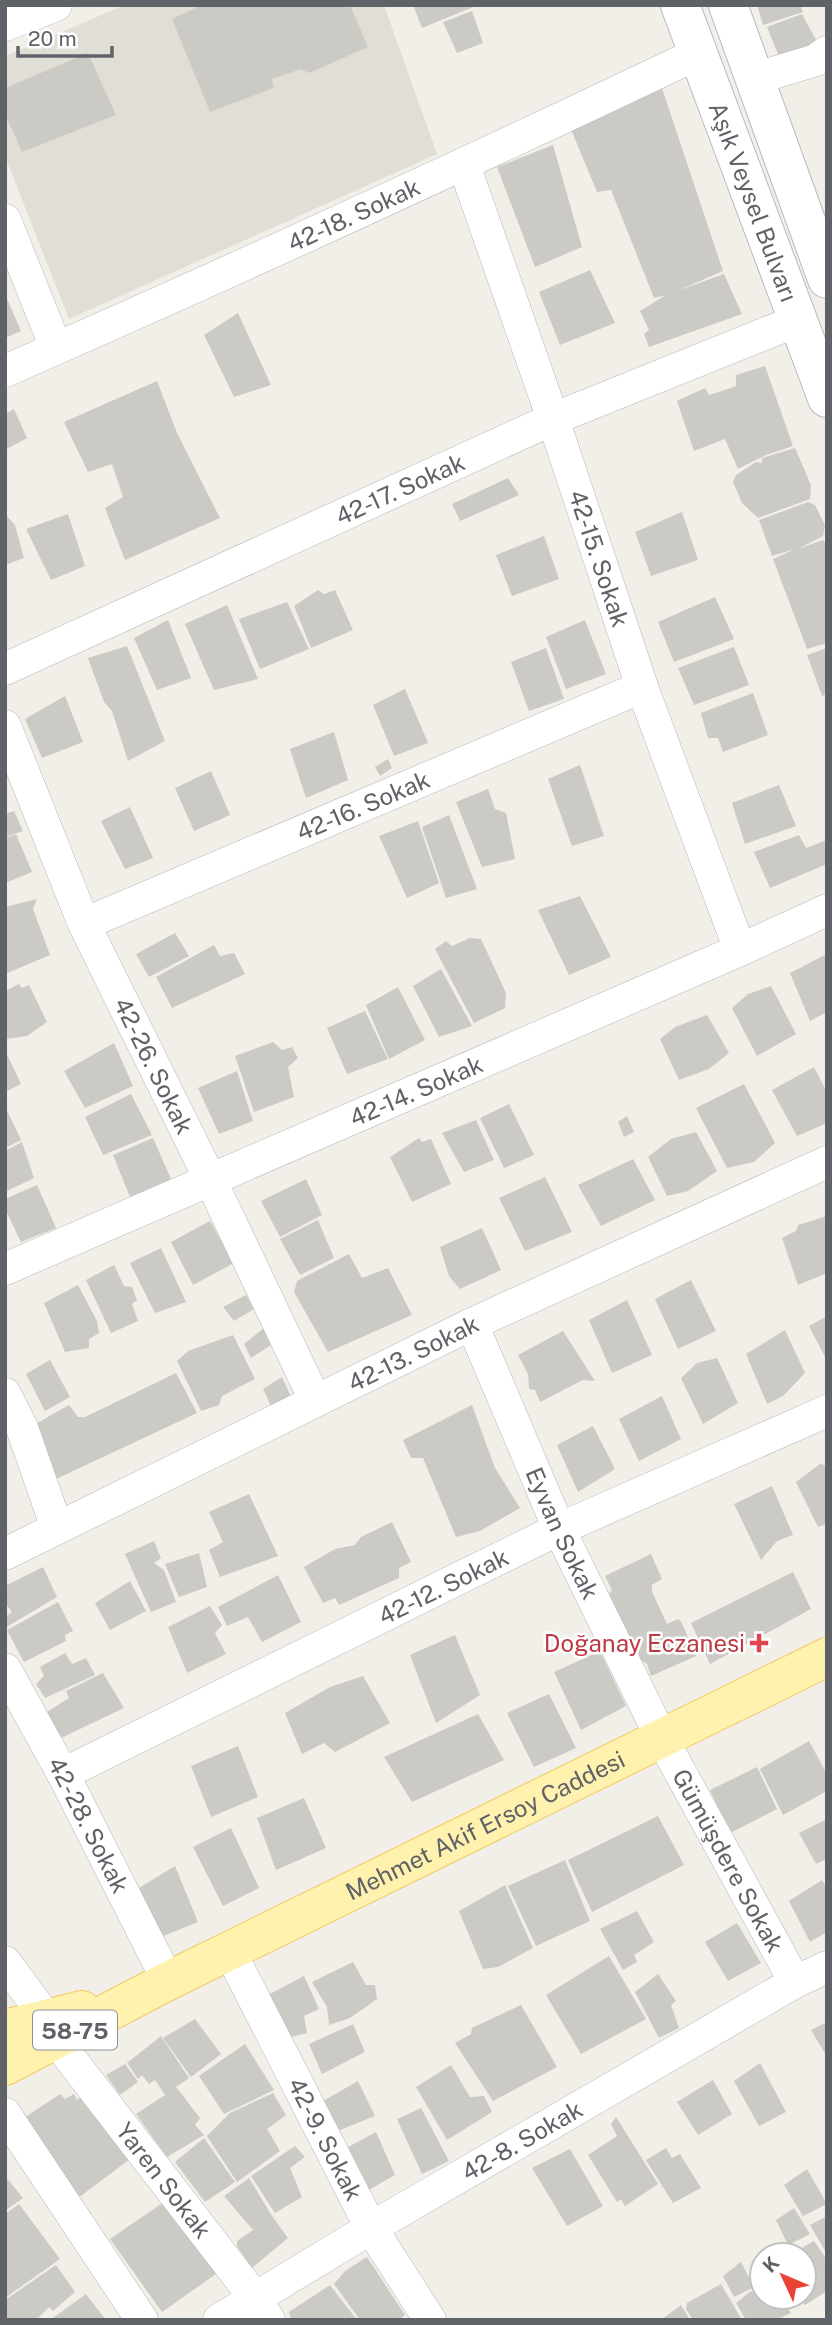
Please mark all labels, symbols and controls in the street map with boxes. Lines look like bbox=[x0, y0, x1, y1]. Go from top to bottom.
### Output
scale bar bbox=[18, 14, 112, 58]
text: 20 m bbox=[28, 26, 77, 51]
street label: Aşık Veysel Bulvarı bbox=[704, 98, 804, 305]
street label: 42-18. Sokak bbox=[283, 172, 424, 257]
street label: 42-17. Sokak bbox=[331, 447, 469, 530]
street label: 42-15. Sokak bbox=[564, 486, 635, 630]
street label: 42-16. Sokak bbox=[292, 765, 434, 846]
street label: 42-26. Sokak bbox=[108, 993, 199, 1138]
street label: 42-14. Sokak bbox=[345, 1049, 487, 1132]
street label: 42-13. Sokak bbox=[343, 1309, 483, 1397]
street label: Eyvan Sokak bbox=[520, 1463, 605, 1604]
street label: 42-12. Sokak bbox=[374, 1542, 513, 1630]
place label: Doğanay Eczanesi bbox=[544, 1629, 745, 1657]
marker: Doğanay Eczanesi bbox=[751, 1635, 767, 1651]
street label: Mehmet Akif Ersoy Caddesi bbox=[341, 1745, 629, 1906]
street label: 42-28. Sokak bbox=[42, 1752, 135, 1898]
street label: Gümüşdere Sokak bbox=[667, 1764, 790, 1957]
road number: 58-75 bbox=[33, 2010, 117, 2050]
street label: 42-9. Sokak bbox=[283, 2073, 369, 2205]
street label: 42-8. Sokak bbox=[457, 2095, 587, 2186]
street label: Yaren Sokak bbox=[111, 2117, 217, 2244]
north arrow bbox=[748, 2241, 818, 2311]
text: K bbox=[758, 2251, 784, 2277]

